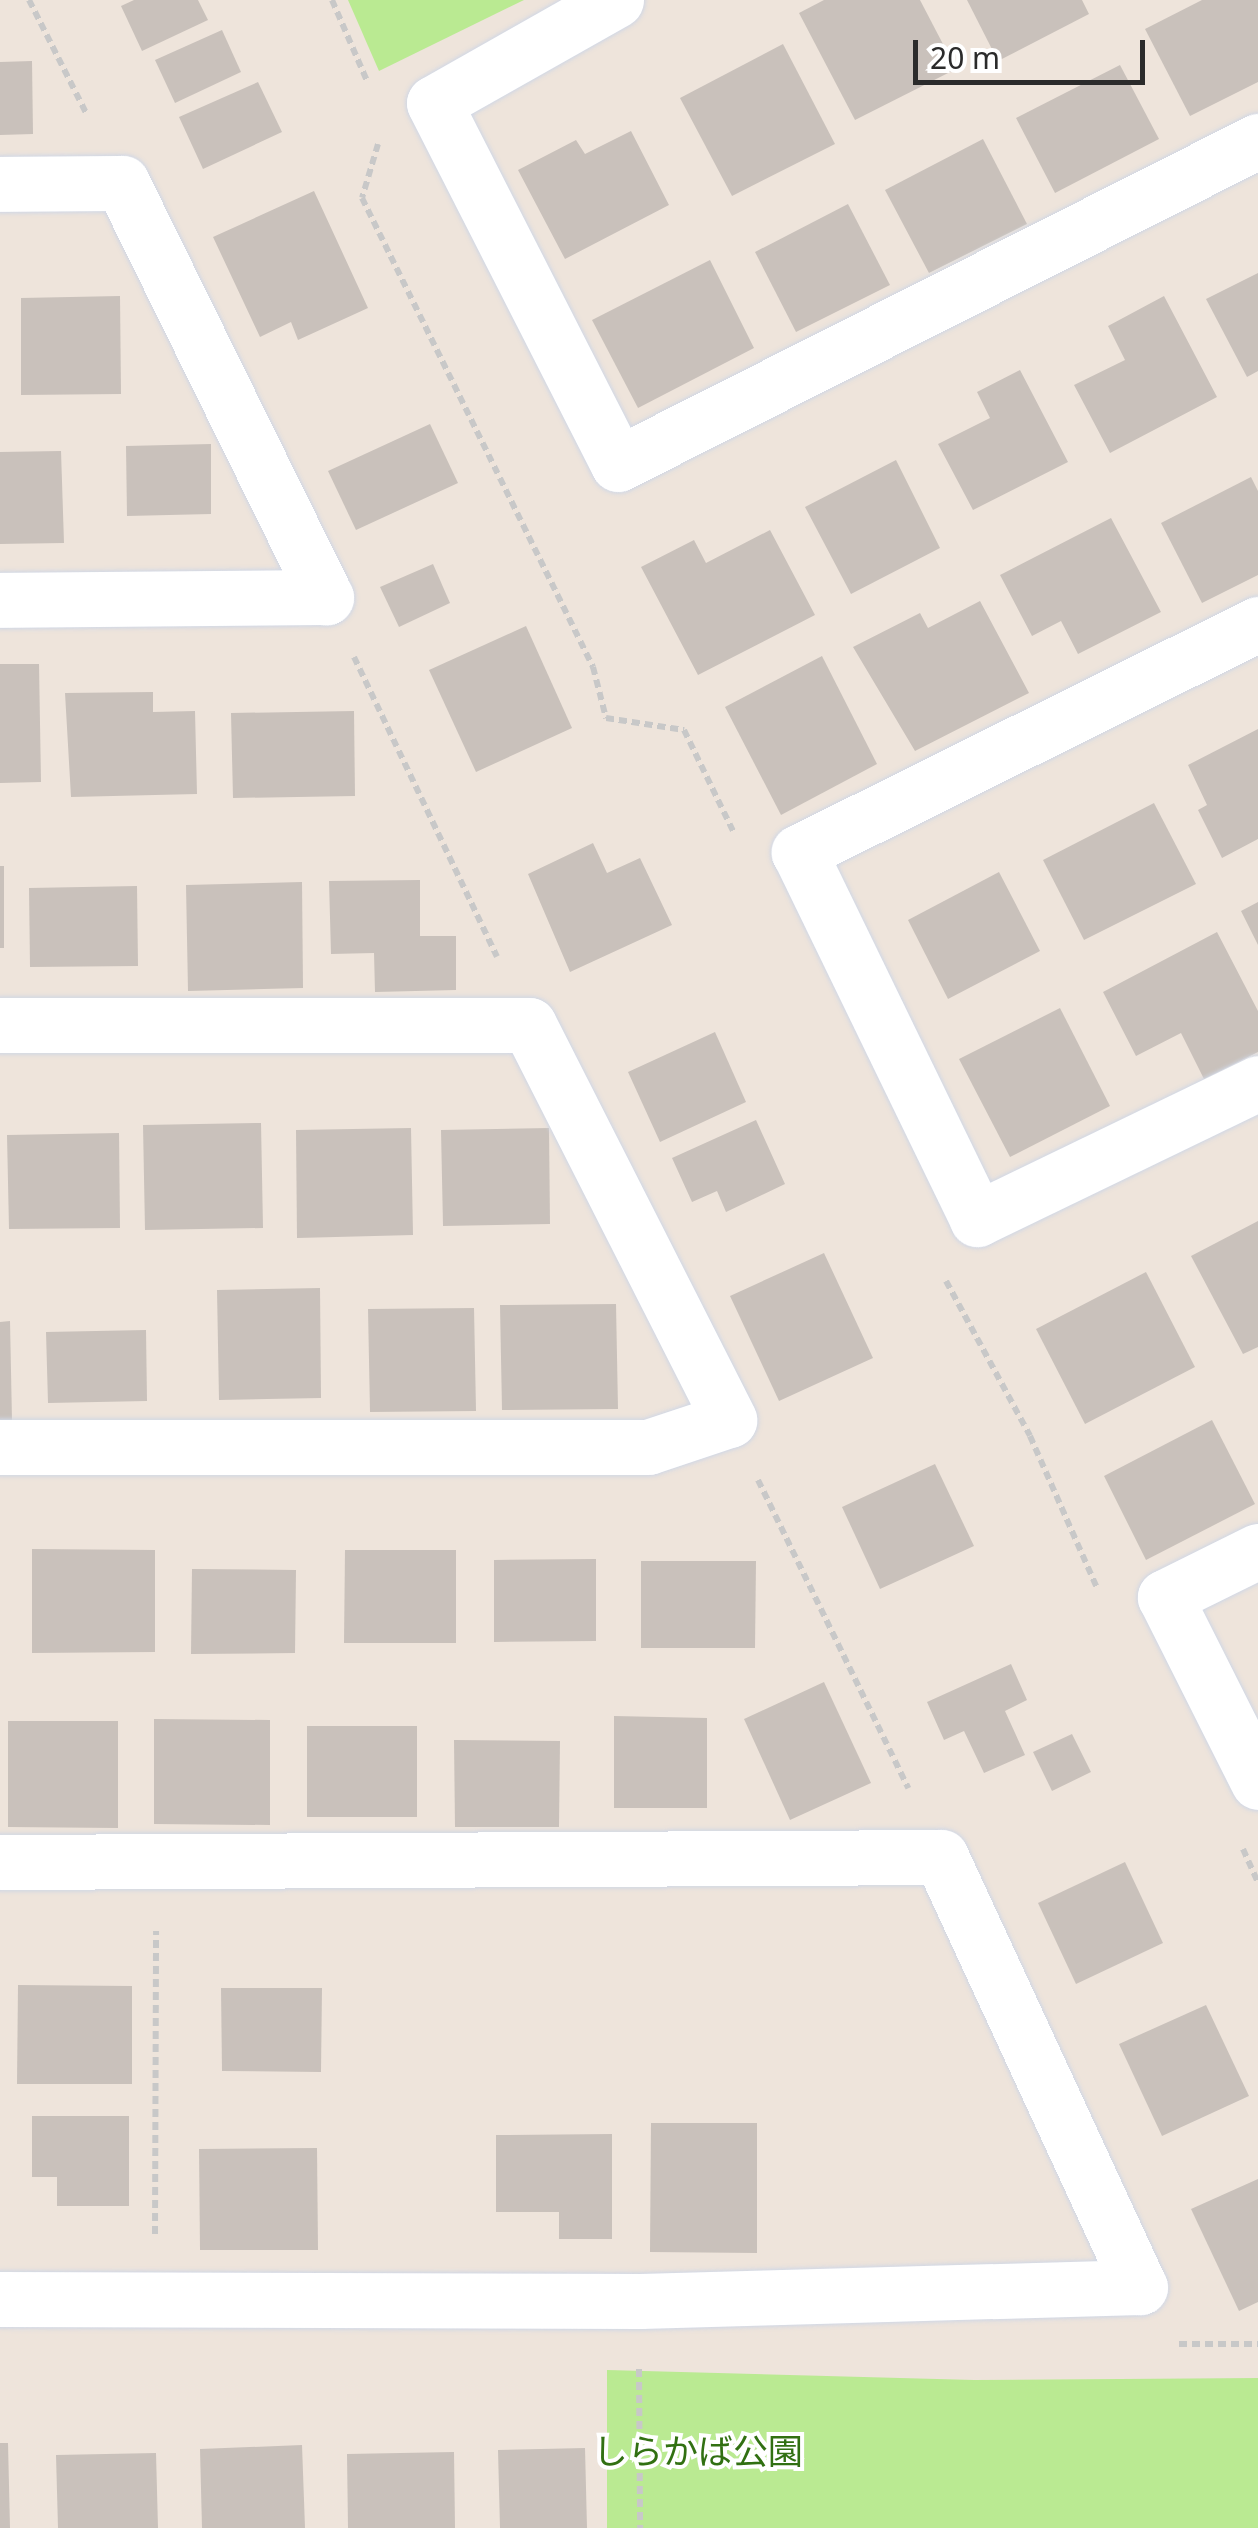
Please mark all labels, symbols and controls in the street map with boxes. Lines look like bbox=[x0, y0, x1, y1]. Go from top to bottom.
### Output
scale bar bbox=[918, 20, 1150, 82]
text: 20 m bbox=[930, 37, 1000, 78]
park label: しらかば公園 bbox=[593, 2430, 803, 2472]

